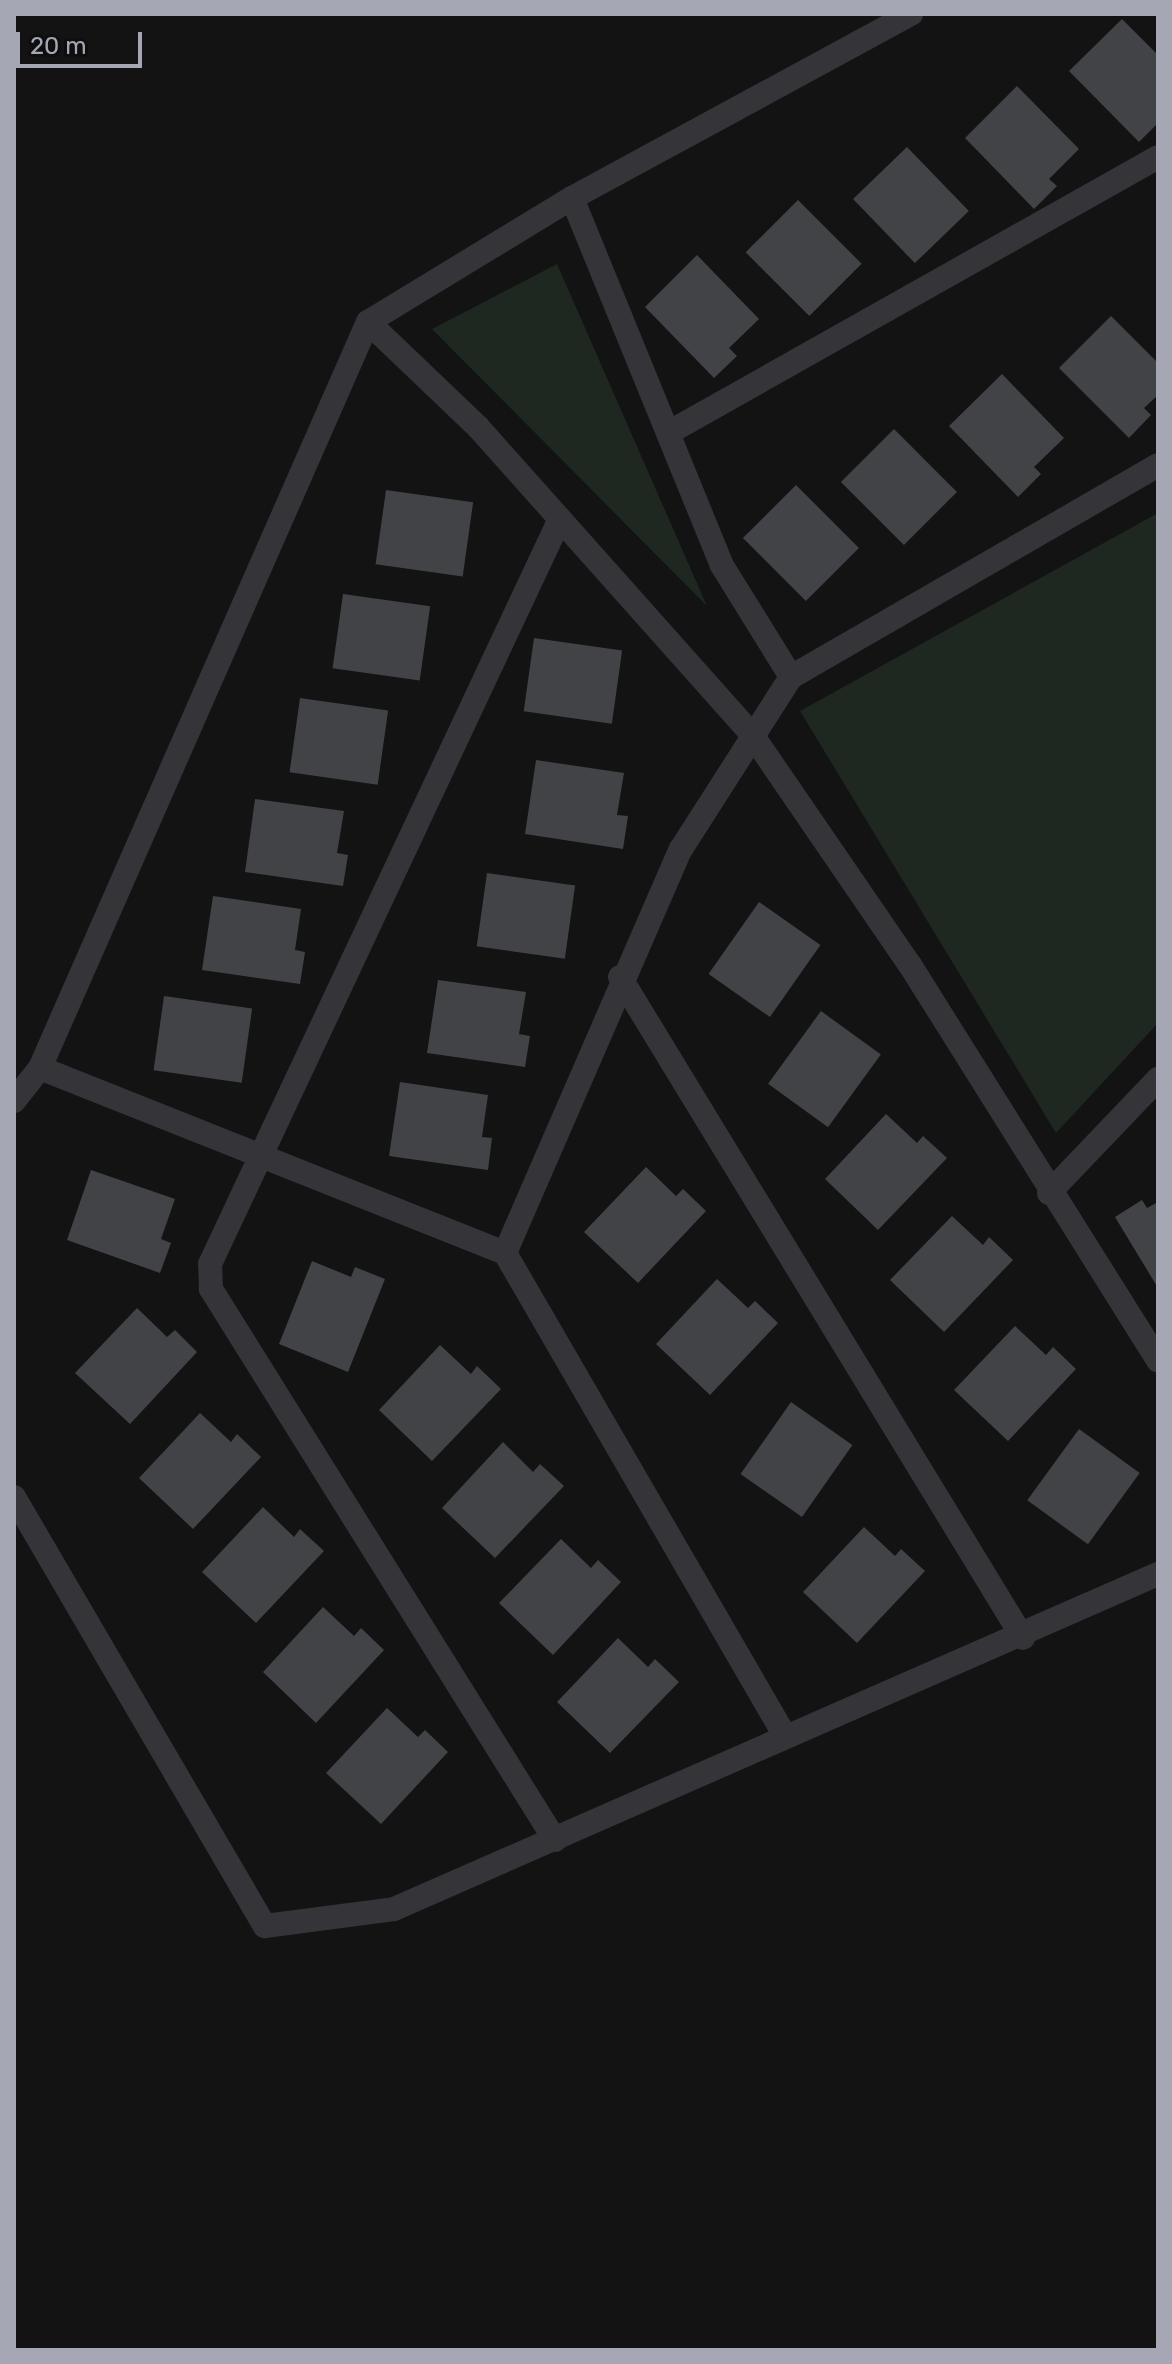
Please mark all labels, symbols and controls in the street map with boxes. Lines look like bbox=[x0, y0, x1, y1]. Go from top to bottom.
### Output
scale bar bbox=[20, 16, 146, 66]
text: 20 m bbox=[30, 32, 87, 60]

